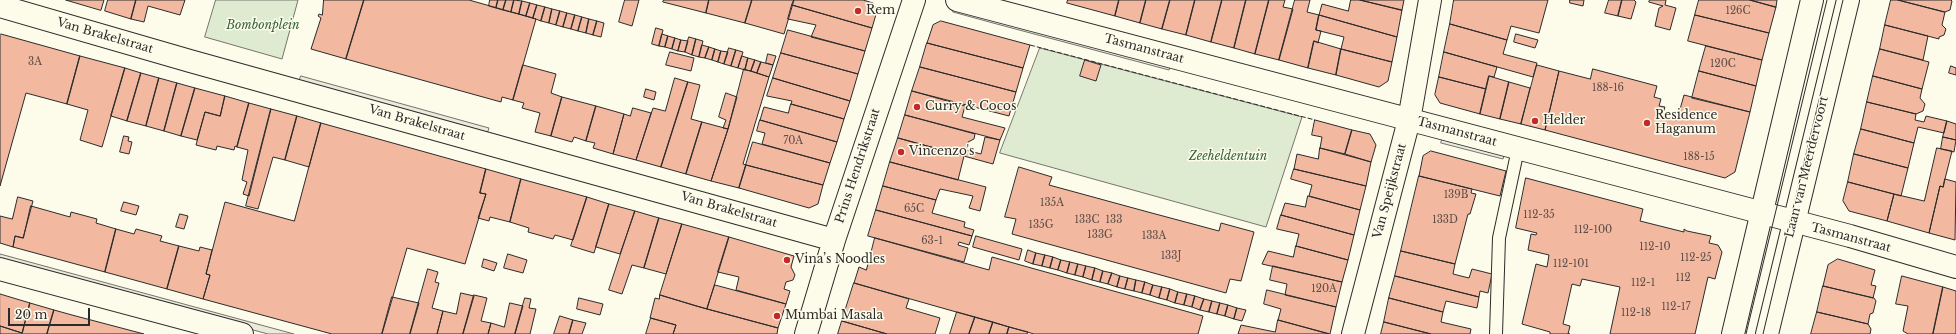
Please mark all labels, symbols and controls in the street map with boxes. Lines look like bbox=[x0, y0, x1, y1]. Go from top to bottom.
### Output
place label: Rem bbox=[866, 4, 895, 18]
house number: 126C bbox=[1725, 5, 1751, 17]
marker: Rem bbox=[853, 6, 863, 16]
street label: Van Brakelstraat bbox=[55, 15, 155, 57]
park label: Bombonplein bbox=[226, 19, 300, 33]
street label: Tasmanstraat bbox=[1103, 31, 1185, 67]
house number: 3A bbox=[28, 56, 42, 68]
house number: 120C bbox=[1710, 58, 1736, 70]
house number: 188-16 bbox=[1592, 82, 1624, 94]
street label: Laan van Meerdervoort bbox=[1782, 95, 1832, 239]
place label: Curry & Cocos bbox=[925, 100, 1016, 114]
street label: Van Brakelstraat bbox=[367, 102, 467, 144]
marker: Curry & Cocos bbox=[912, 102, 922, 112]
street label: Prins Hendrikstraat bbox=[833, 107, 883, 225]
place label: Residence Haganum bbox=[1655, 109, 1717, 137]
street label: Tasmanstraat bbox=[1416, 114, 1498, 150]
place label: Helder bbox=[1543, 114, 1585, 128]
marker: Helder bbox=[1530, 116, 1540, 126]
marker: Residence Haganum bbox=[1642, 118, 1652, 128]
house number: 70A bbox=[783, 135, 803, 147]
street label: Van Speijkstraat bbox=[1370, 142, 1410, 240]
place label: Vincenzo's bbox=[909, 145, 974, 159]
marker: Vincenzo's bbox=[896, 147, 906, 157]
park label: Zeeheldentuin bbox=[1189, 150, 1267, 164]
house number: 188-15 bbox=[1683, 151, 1715, 163]
street label: Van Brakelstraat bbox=[679, 189, 779, 231]
house number: 139B bbox=[1444, 189, 1468, 201]
house number: 135A bbox=[1040, 197, 1064, 209]
house number: 65C bbox=[904, 203, 924, 215]
house number: 112-35 bbox=[1523, 209, 1555, 221]
house number: 133C bbox=[1075, 214, 1099, 226]
house number: 133 bbox=[1106, 214, 1122, 226]
house number: 133D bbox=[1432, 214, 1458, 226]
house number: 135G bbox=[1029, 219, 1053, 231]
street label: Tasmanstraat bbox=[1810, 220, 1892, 256]
house number: 112-100 bbox=[1574, 224, 1612, 236]
house number: 133G bbox=[1087, 229, 1113, 241]
house number: 133A bbox=[1142, 230, 1166, 242]
house number: 63-1 bbox=[921, 235, 943, 247]
house number: 112-10 bbox=[1639, 241, 1671, 253]
house number: 133J bbox=[1161, 250, 1181, 262]
house number: 112-25 bbox=[1680, 252, 1712, 264]
place label: Vina’s Noodles bbox=[795, 253, 885, 267]
marker: Vina’s Noodles bbox=[782, 255, 792, 265]
house number: 112-101 bbox=[1553, 258, 1589, 270]
house number: 112 bbox=[1675, 272, 1691, 284]
house number: 112-1 bbox=[1631, 277, 1655, 289]
house number: 120A bbox=[1311, 283, 1337, 295]
scale bar bbox=[10, 300, 92, 326]
house number: 112-17 bbox=[1661, 301, 1691, 313]
text: 20 m bbox=[15, 307, 47, 322]
house number: 112-18 bbox=[1621, 307, 1651, 319]
place label: Mumbai Masala bbox=[785, 309, 883, 323]
marker: Mumbai Masala bbox=[772, 311, 782, 321]

